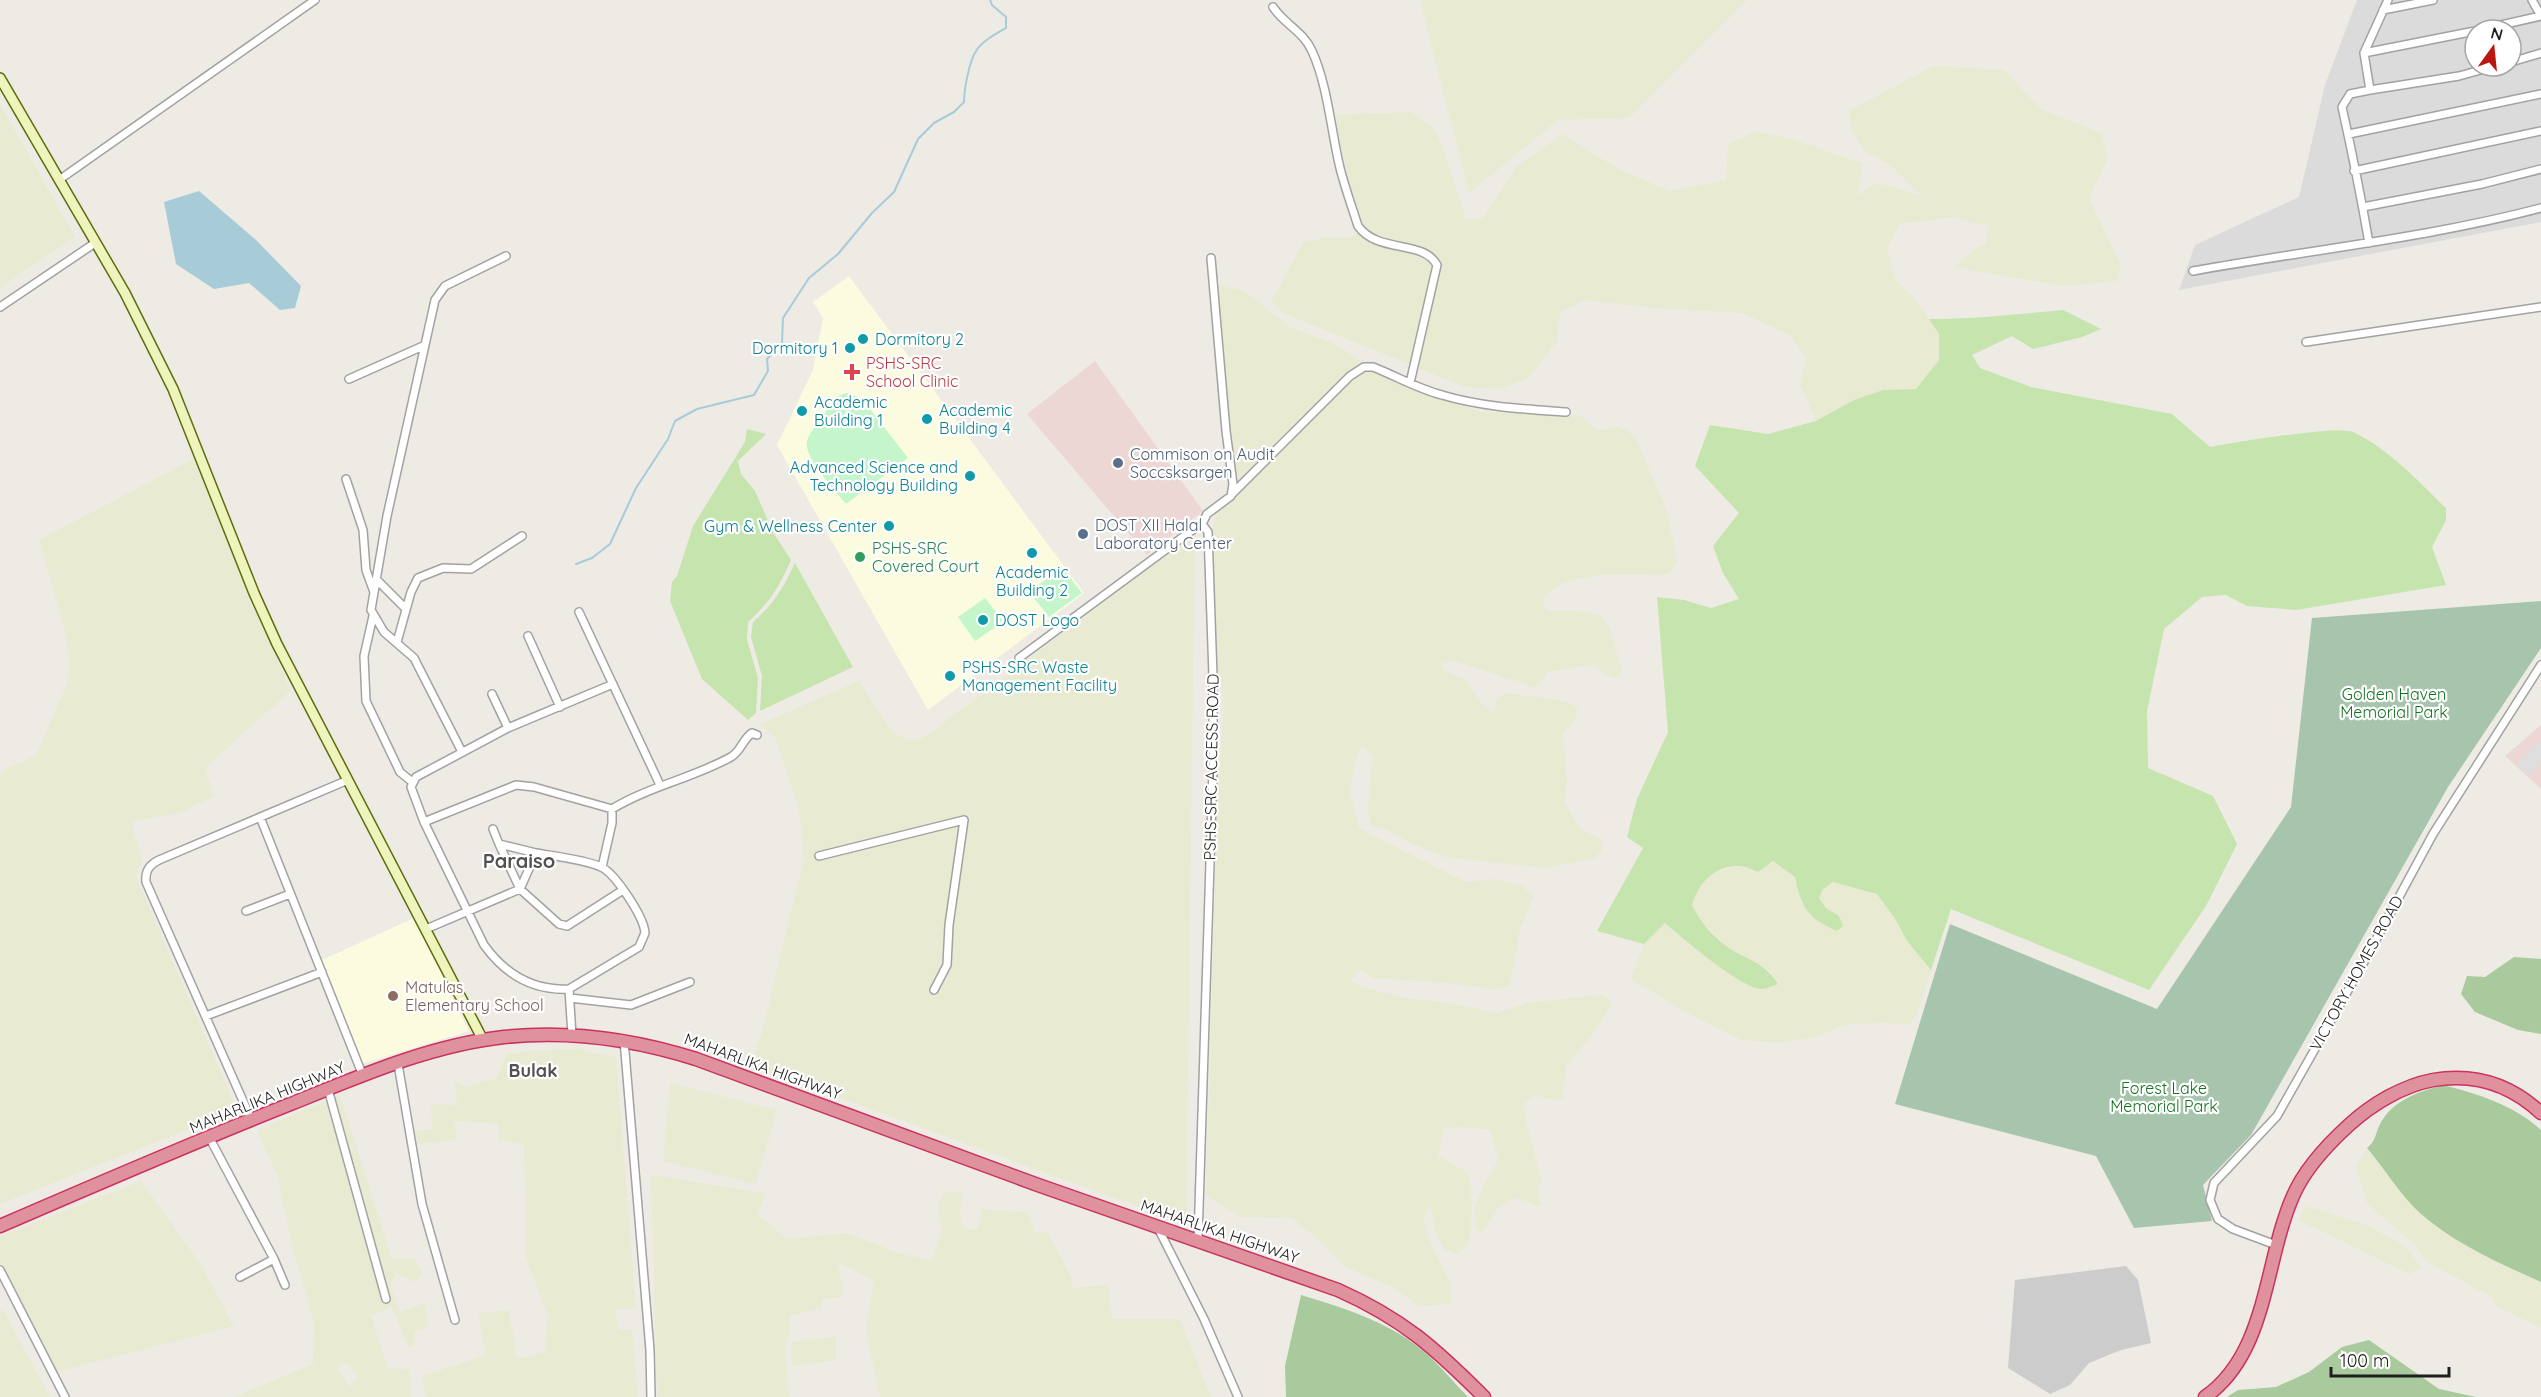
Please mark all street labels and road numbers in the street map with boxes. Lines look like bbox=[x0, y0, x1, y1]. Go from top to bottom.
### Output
street label: PSHS-SRC ACCESS ROAD bbox=[1199, 673, 1223, 861]
street label: VICTORY HOMES ROAD bbox=[2305, 892, 2407, 1054]
street label: MAHARLIKA HIGHWAY bbox=[682, 1028, 844, 1104]
street label: MAHARLIKA HIGHWAY bbox=[186, 1057, 348, 1137]
street label: MAHARLIKA HIGHWAY bbox=[1138, 1195, 1302, 1268]

